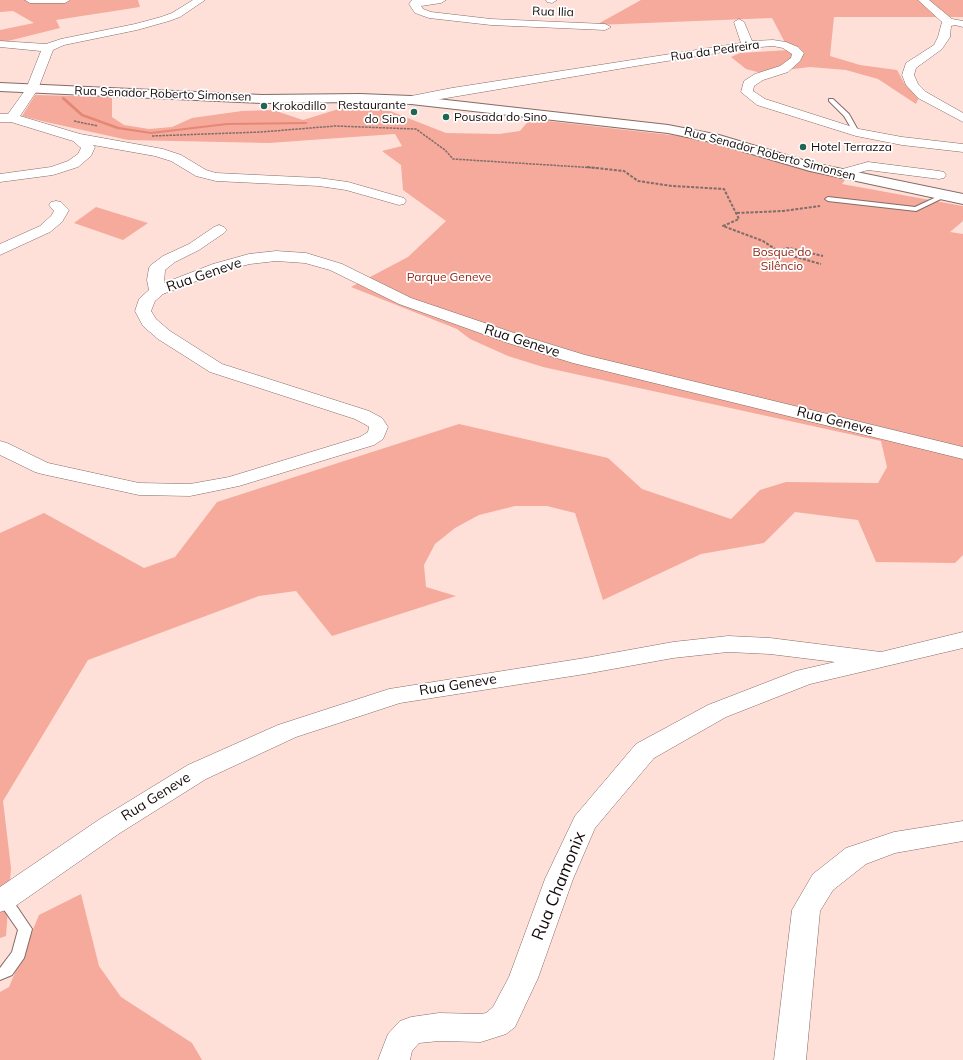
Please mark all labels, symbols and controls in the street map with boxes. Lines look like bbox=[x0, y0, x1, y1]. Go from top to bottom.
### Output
street label: Rua Ilia bbox=[532, 4, 574, 20]
street label: Rua da Pedreira bbox=[670, 38, 760, 64]
street label: Rua Senador Roberto Simonsen bbox=[74, 84, 252, 104]
place label: Restaurante do Sino bbox=[338, 98, 406, 126]
place label: Krokodillo bbox=[272, 99, 326, 113]
marker: Krokodillo bbox=[259, 101, 269, 111]
marker: Restaurante do Sino bbox=[409, 107, 419, 117]
place label: Pousada do Sino bbox=[454, 110, 547, 124]
marker: Pousada do Sino bbox=[441, 112, 451, 122]
street label: Rua Senador Roberto Simonsen bbox=[683, 124, 857, 184]
place label: Hotel Terrazza bbox=[811, 140, 892, 154]
marker: Hotel Terrazza bbox=[798, 142, 808, 152]
park label: Bosque do Silêncio bbox=[753, 245, 811, 273]
street label: Rua Geneve bbox=[164, 254, 244, 296]
park label: Parque Geneve bbox=[407, 270, 491, 284]
street label: Rua Geneve bbox=[482, 321, 562, 361]
street label: Rua Geneve bbox=[795, 403, 875, 439]
street label: Rua Geneve bbox=[418, 671, 498, 699]
street label: Rua Geneve bbox=[118, 769, 194, 825]
street label: Rua Chamonix bbox=[528, 829, 590, 943]

